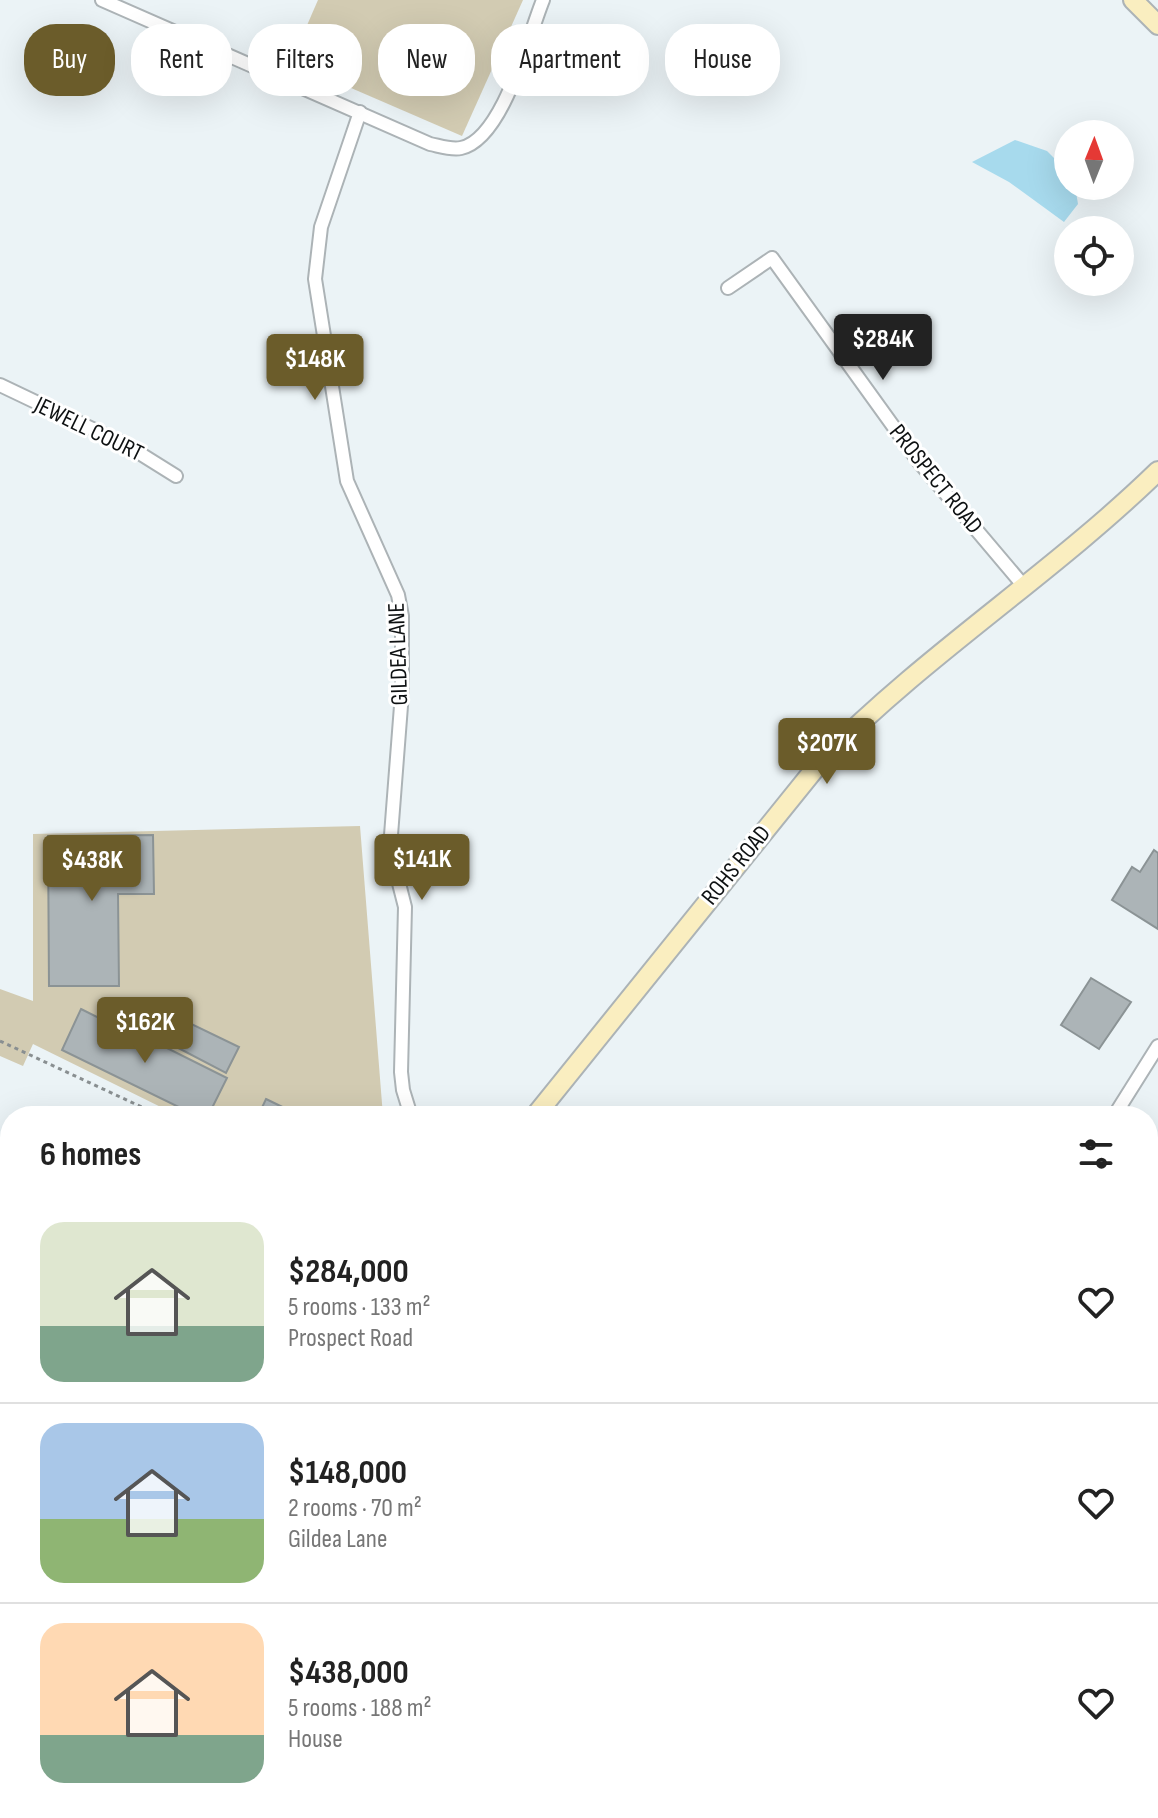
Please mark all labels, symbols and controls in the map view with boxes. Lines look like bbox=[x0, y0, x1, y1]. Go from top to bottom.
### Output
chip: Buy bbox=[24, 24, 115, 96]
chip: Rent bbox=[131, 24, 232, 96]
chip: Filters bbox=[248, 24, 362, 96]
chip: New bbox=[378, 24, 475, 96]
chip: Apartment bbox=[491, 24, 649, 96]
chip: House bbox=[665, 24, 780, 96]
north arrow bbox=[1054, 120, 1134, 200]
map controls bbox=[1054, 120, 1134, 296]
button: locate bbox=[1054, 216, 1134, 296]
pin: $284K bbox=[827, 314, 939, 382]
text: $284K bbox=[852, 324, 914, 355]
pin: $148K bbox=[259, 334, 371, 402]
text: $148K bbox=[285, 344, 345, 375]
street label: JEWELL COURT bbox=[29, 390, 148, 468]
street label: PROSPECT ROAD bbox=[883, 418, 989, 540]
street label: GILDEA LANE bbox=[382, 602, 414, 706]
pin: $207K bbox=[771, 718, 883, 786]
text: $207K bbox=[796, 728, 858, 759]
street label: ROHS ROAD bbox=[695, 819, 777, 911]
pin: $141K bbox=[366, 834, 478, 902]
pin: $438K bbox=[36, 835, 148, 903]
text: $141K bbox=[392, 844, 452, 875]
text: $438K bbox=[61, 845, 123, 876]
pin: $162K bbox=[89, 997, 201, 1065]
text: $162K bbox=[115, 1007, 175, 1038]
icon: filters bbox=[1074, 1132, 1118, 1176]
text: 6 homes bbox=[40, 1134, 141, 1175]
text: $284,000 bbox=[288, 1251, 409, 1292]
icon: home bbox=[104, 1254, 200, 1350]
icon: heart bbox=[1074, 1280, 1118, 1324]
text: 5 rooms · 133 m² bbox=[288, 1292, 430, 1323]
text: Prospect Road bbox=[288, 1323, 413, 1354]
text: $148,000 bbox=[288, 1452, 407, 1493]
icon: home bbox=[104, 1455, 200, 1551]
icon: heart bbox=[1074, 1481, 1118, 1525]
text: 2 rooms · 70 m² bbox=[288, 1493, 422, 1524]
text: Gildea Lane bbox=[288, 1524, 387, 1555]
text: $438,000 bbox=[288, 1652, 409, 1693]
icon: home bbox=[104, 1655, 200, 1751]
icon: heart bbox=[1074, 1681, 1118, 1725]
text: 5 rooms · 188 m² bbox=[288, 1693, 431, 1724]
text: House bbox=[288, 1724, 343, 1755]

